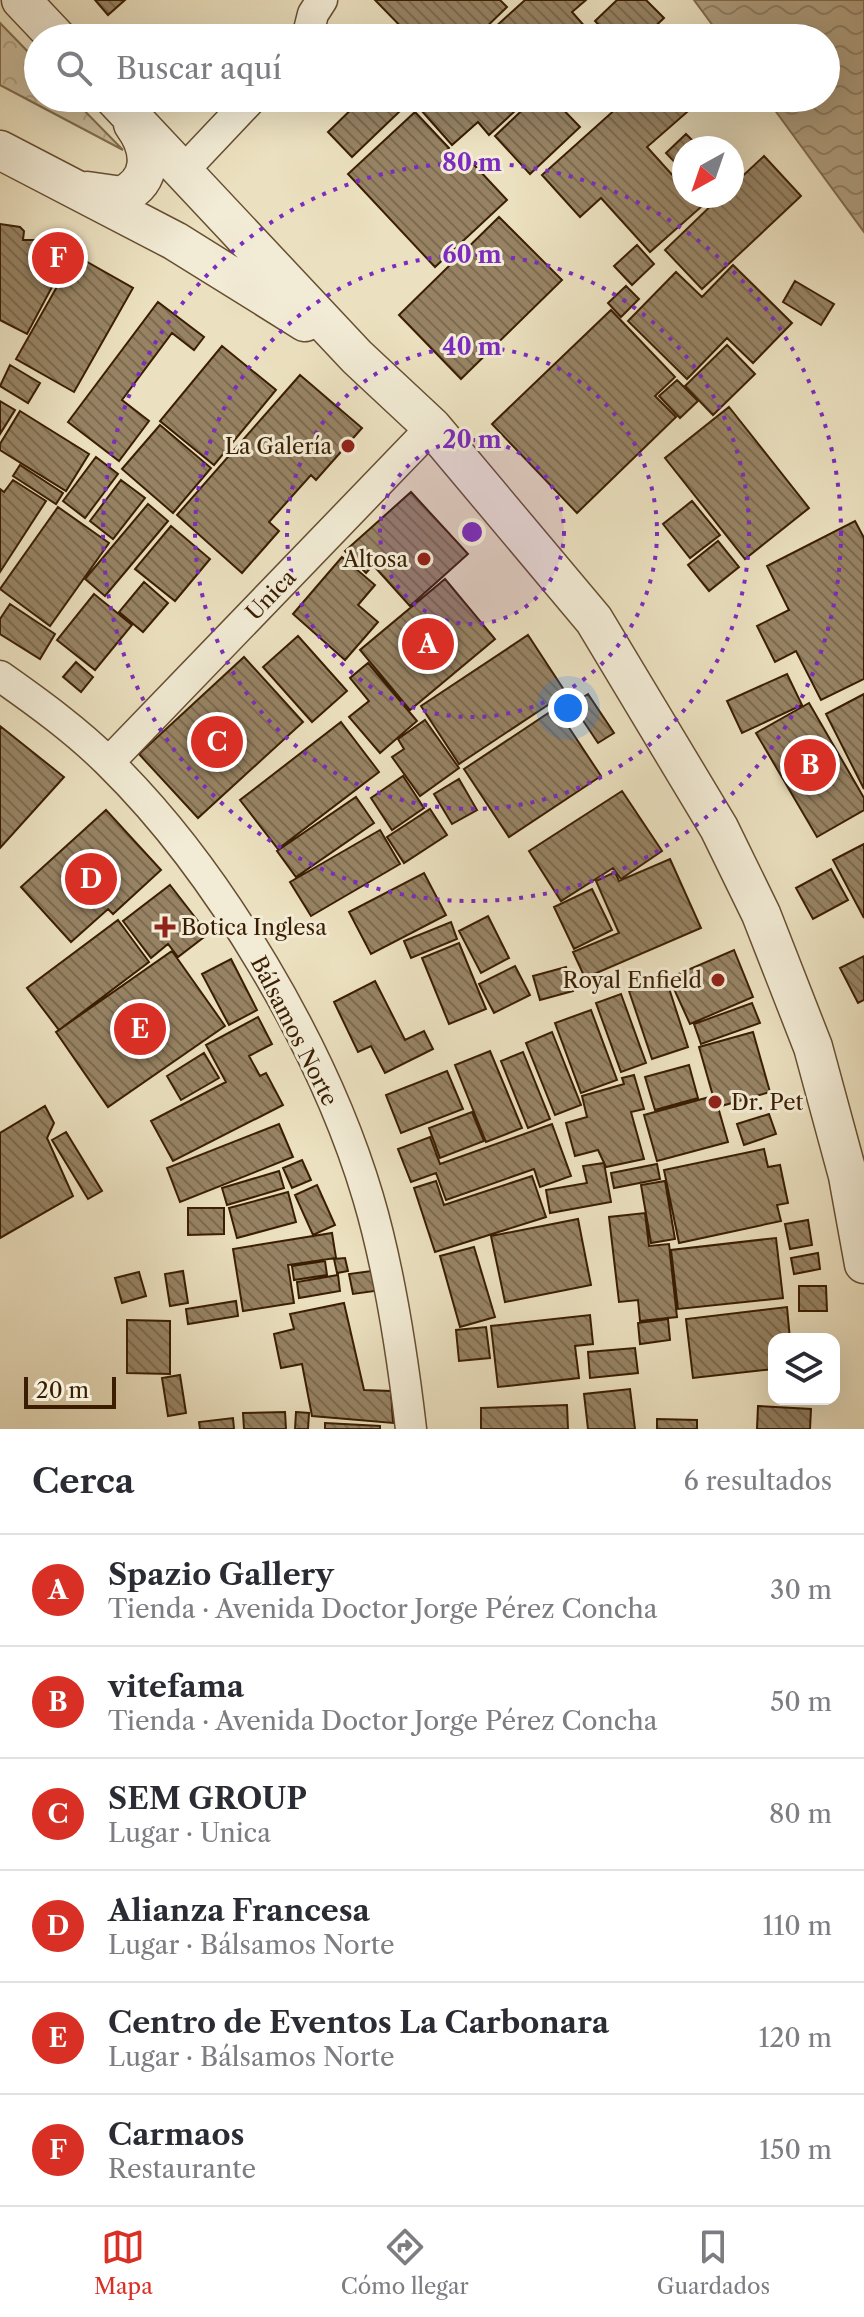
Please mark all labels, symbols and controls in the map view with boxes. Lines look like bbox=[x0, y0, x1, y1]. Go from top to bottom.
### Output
search box bbox=[24, 24, 840, 112]
icon: search bbox=[52, 46, 96, 90]
text: Buscar aquí bbox=[116, 50, 282, 87]
north arrow bbox=[672, 136, 744, 208]
text: 80 m bbox=[442, 148, 502, 177]
pin: F bbox=[32, 228, 84, 288]
text: 60 m bbox=[442, 240, 502, 269]
text: 40 m bbox=[442, 332, 502, 361]
text: 20 m bbox=[442, 425, 502, 454]
place label: La Galería bbox=[225, 433, 332, 460]
marker: La Galería bbox=[339, 437, 357, 455]
centre of rings bbox=[458, 518, 486, 546]
place label: Altosa bbox=[342, 546, 408, 573]
marker: Altosa bbox=[415, 550, 433, 568]
street label: Unica bbox=[240, 564, 302, 626]
pin: A bbox=[402, 614, 454, 674]
your location bbox=[548, 688, 588, 728]
pin: C bbox=[191, 712, 243, 772]
pin: B bbox=[784, 735, 836, 795]
pin: D bbox=[65, 849, 117, 909]
place label: Botica Inglesa bbox=[181, 914, 327, 941]
marker: Botica Inglesa bbox=[156, 918, 174, 936]
street label: Bálsamos Norte bbox=[245, 952, 343, 1110]
place label: Royal Enfield bbox=[562, 967, 702, 994]
marker: Royal Enfield bbox=[709, 971, 727, 989]
pin: E bbox=[114, 999, 166, 1059]
place label: Dr. Pet bbox=[731, 1089, 804, 1116]
marker: Dr. Pet bbox=[706, 1093, 724, 1111]
map controls bbox=[768, 1333, 840, 1405]
button: layers bbox=[768, 1333, 840, 1405]
scale bar bbox=[24, 1373, 116, 1409]
text: 20 m bbox=[36, 1377, 89, 1404]
text: Cerca bbox=[32, 1460, 134, 1502]
text: 6 resultados bbox=[684, 1465, 832, 1497]
text: Spazio Gallery bbox=[108, 1556, 334, 1593]
text: A bbox=[48, 1574, 68, 1606]
text: 30 m bbox=[770, 1574, 832, 1606]
text: Tienda · Avenida Doctor Jorge Pérez Concha bbox=[108, 1593, 657, 1625]
text: vitefama bbox=[108, 1668, 244, 1705]
text: B bbox=[48, 1686, 68, 1718]
text: 50 m bbox=[770, 1686, 832, 1718]
text: Tienda · Avenida Doctor Jorge Pérez Concha bbox=[108, 1705, 657, 1737]
text: SEM GROUP bbox=[108, 1780, 307, 1817]
text: C bbox=[48, 1798, 68, 1830]
text: 80 m bbox=[769, 1798, 832, 1830]
text: Lugar · Unica bbox=[108, 1817, 271, 1849]
text: Alianza Francesa bbox=[108, 1892, 370, 1929]
text: D bbox=[47, 1910, 69, 1942]
text: 110 m bbox=[763, 1910, 832, 1942]
text: Lugar · Bálsamos Norte bbox=[108, 1929, 394, 1961]
text: Centro de Eventos La Carbonara bbox=[108, 2004, 609, 2041]
text: E bbox=[49, 2022, 67, 2054]
text: 120 m bbox=[758, 2022, 832, 2054]
text: Lugar · Bálsamos Norte bbox=[108, 2041, 394, 2073]
text: Carmaos bbox=[108, 2116, 244, 2153]
text: F bbox=[49, 2134, 67, 2166]
text: 150 m bbox=[759, 2134, 832, 2166]
text: Restaurante bbox=[108, 2153, 256, 2185]
tab: Mapa bbox=[94, 2225, 153, 2300]
tab: Cómo llegar bbox=[341, 2225, 469, 2300]
tab: Guardados bbox=[657, 2225, 770, 2300]

